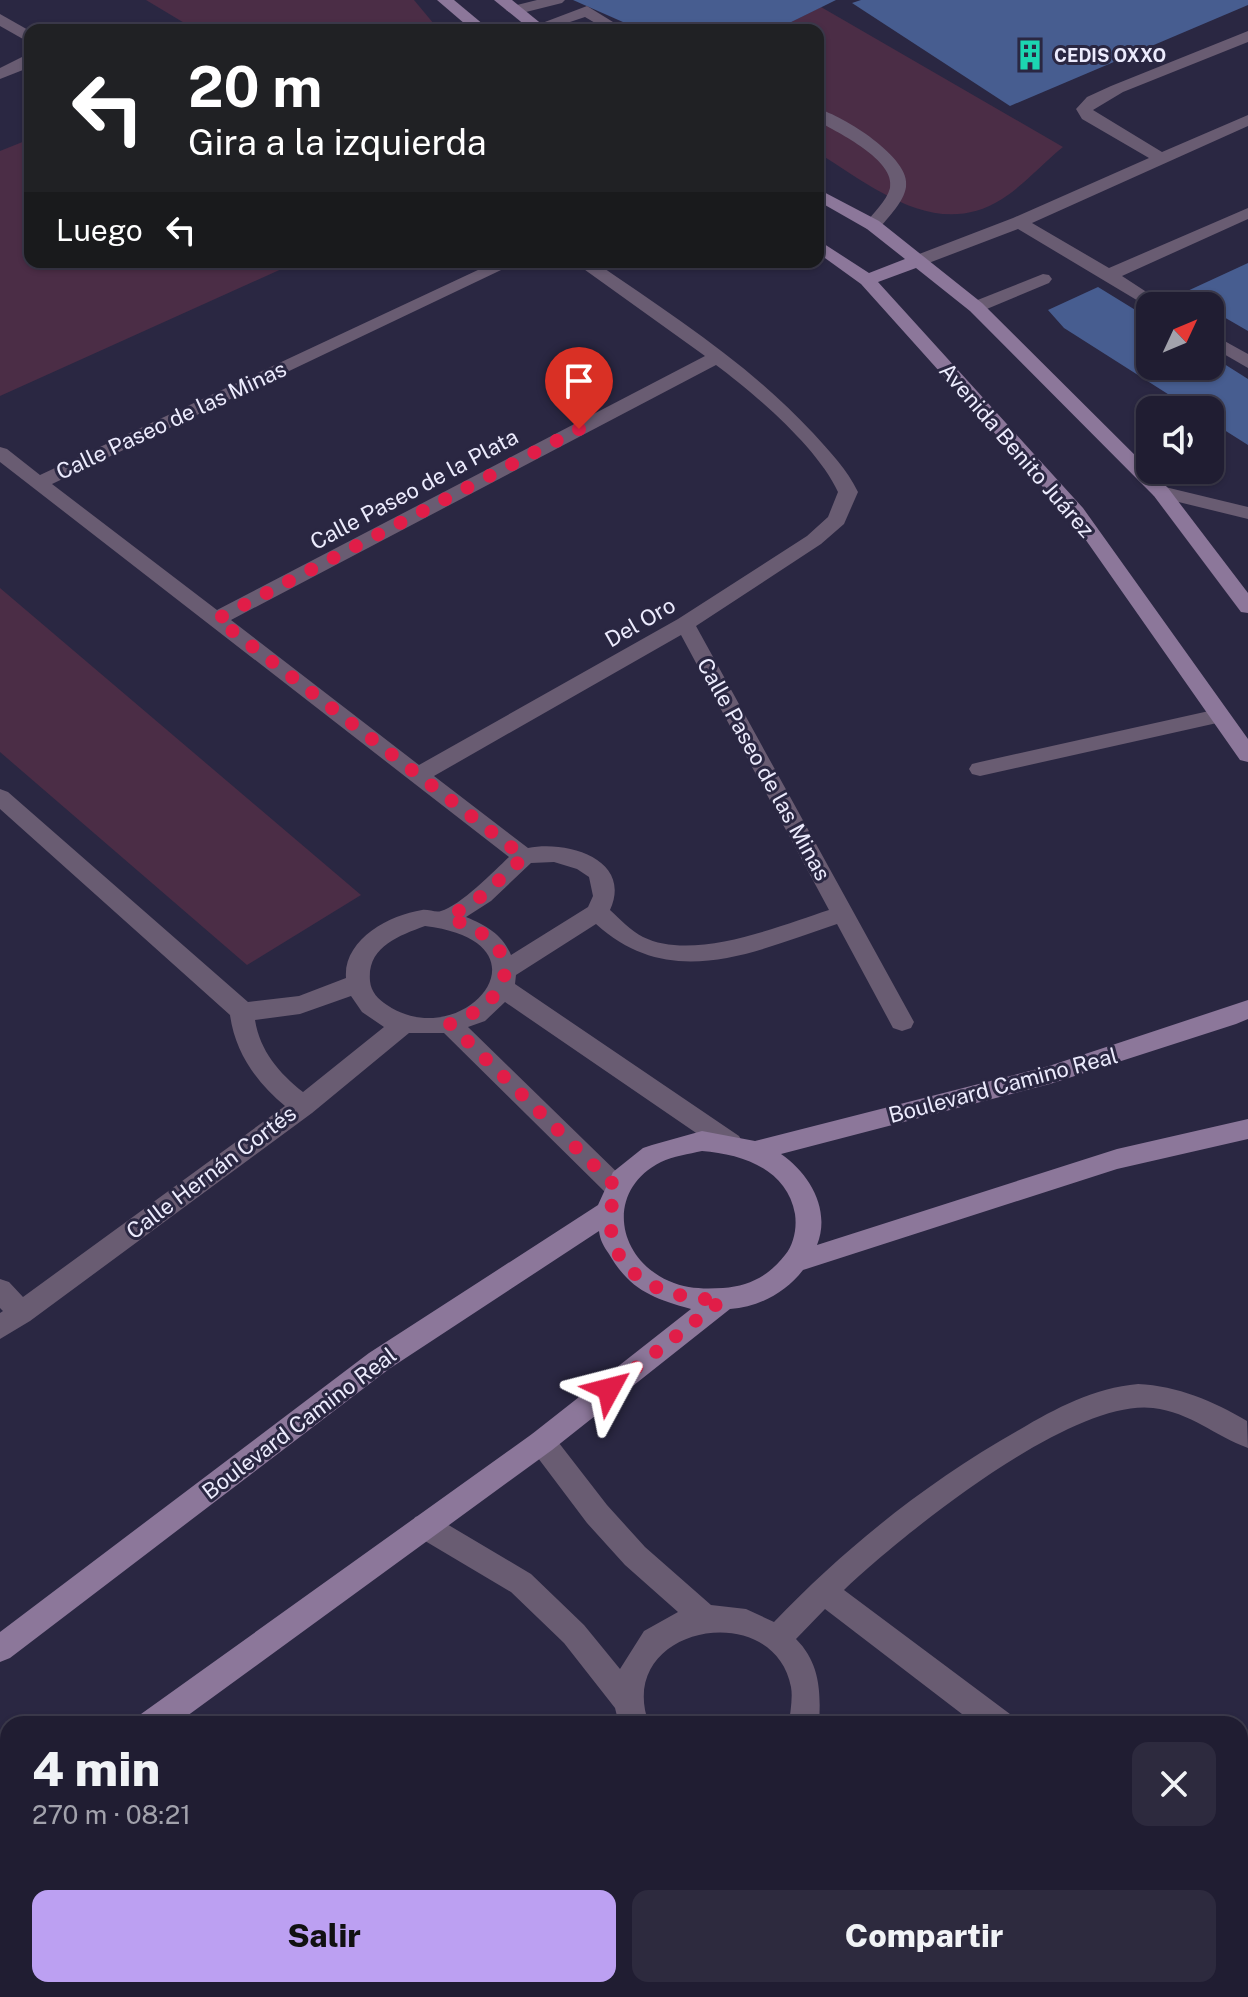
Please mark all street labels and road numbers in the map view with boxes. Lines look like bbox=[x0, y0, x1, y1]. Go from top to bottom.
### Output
street label: Calle Paseo de las Minas bbox=[52, 355, 290, 485]
street label: Avenida Benito Juárez bbox=[934, 358, 1100, 542]
street label: Calle Paseo de la Plata bbox=[306, 423, 522, 555]
street label: Del Oro bbox=[600, 592, 680, 652]
street label: Calle Paseo de las Minas bbox=[692, 653, 836, 885]
street label: Boulevard Camino Real bbox=[886, 1042, 1120, 1128]
street label: Calle Hernán Cortés bbox=[121, 1100, 301, 1244]
street label: Boulevard Camino Real bbox=[197, 1342, 401, 1504]

